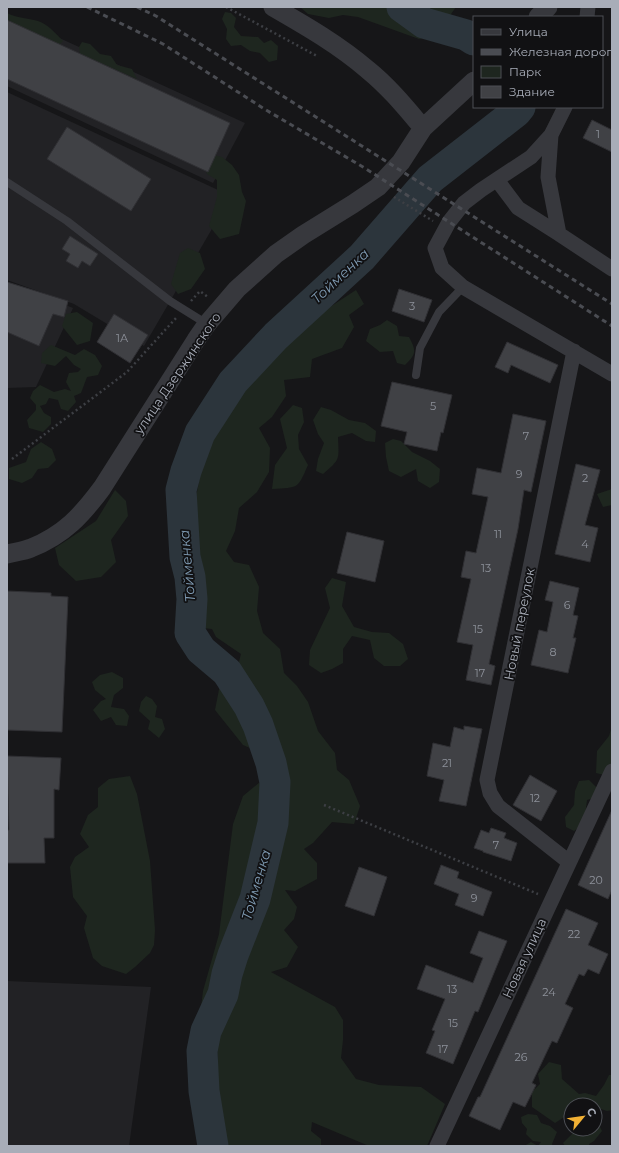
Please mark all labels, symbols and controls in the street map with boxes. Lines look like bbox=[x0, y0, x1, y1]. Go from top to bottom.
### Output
legend bbox=[473, 16, 603, 108]
text: Улица bbox=[509, 24, 548, 39]
text: Железная дорога bbox=[509, 44, 619, 59]
text: Парк bbox=[509, 64, 541, 79]
text: Здание bbox=[509, 84, 555, 99]
house number: 1 bbox=[596, 127, 600, 141]
water label: Тойменка bbox=[307, 245, 373, 307]
house number: 3 bbox=[409, 299, 415, 313]
street label: улица Дзержинского bbox=[130, 309, 224, 438]
house number: 1А bbox=[116, 331, 129, 345]
house number: 5 bbox=[430, 399, 436, 413]
house number: 7 bbox=[523, 429, 529, 443]
house number: 9 bbox=[516, 467, 523, 481]
house number: 2 bbox=[582, 471, 588, 485]
house number: 11 bbox=[494, 527, 502, 541]
water label: Тойменка bbox=[175, 529, 199, 603]
house number: 4 bbox=[581, 537, 589, 551]
house number: 13 bbox=[481, 561, 491, 575]
street label: Новый переулок bbox=[500, 566, 538, 681]
house number: 6 bbox=[564, 598, 571, 612]
house number: 15 bbox=[473, 622, 483, 636]
house number: 8 bbox=[549, 645, 557, 659]
house number: 17 bbox=[475, 666, 485, 680]
house number: 21 bbox=[442, 756, 452, 770]
house number: 12 bbox=[530, 791, 540, 805]
house number: 7 bbox=[493, 838, 499, 852]
water label: Тойменка bbox=[237, 848, 275, 922]
house number: 20 bbox=[589, 873, 603, 887]
house number: 9 bbox=[471, 891, 478, 905]
street label: Новая улица bbox=[499, 916, 549, 1000]
house number: 22 bbox=[568, 927, 580, 941]
house number: 13 bbox=[447, 982, 457, 996]
house number: 24 bbox=[542, 985, 556, 999]
house number: 15 bbox=[448, 1016, 458, 1030]
house number: 17 bbox=[438, 1042, 448, 1056]
house number: 26 bbox=[515, 1050, 528, 1064]
north arrow bbox=[563, 1097, 603, 1137]
text: С bbox=[584, 1105, 600, 1119]

